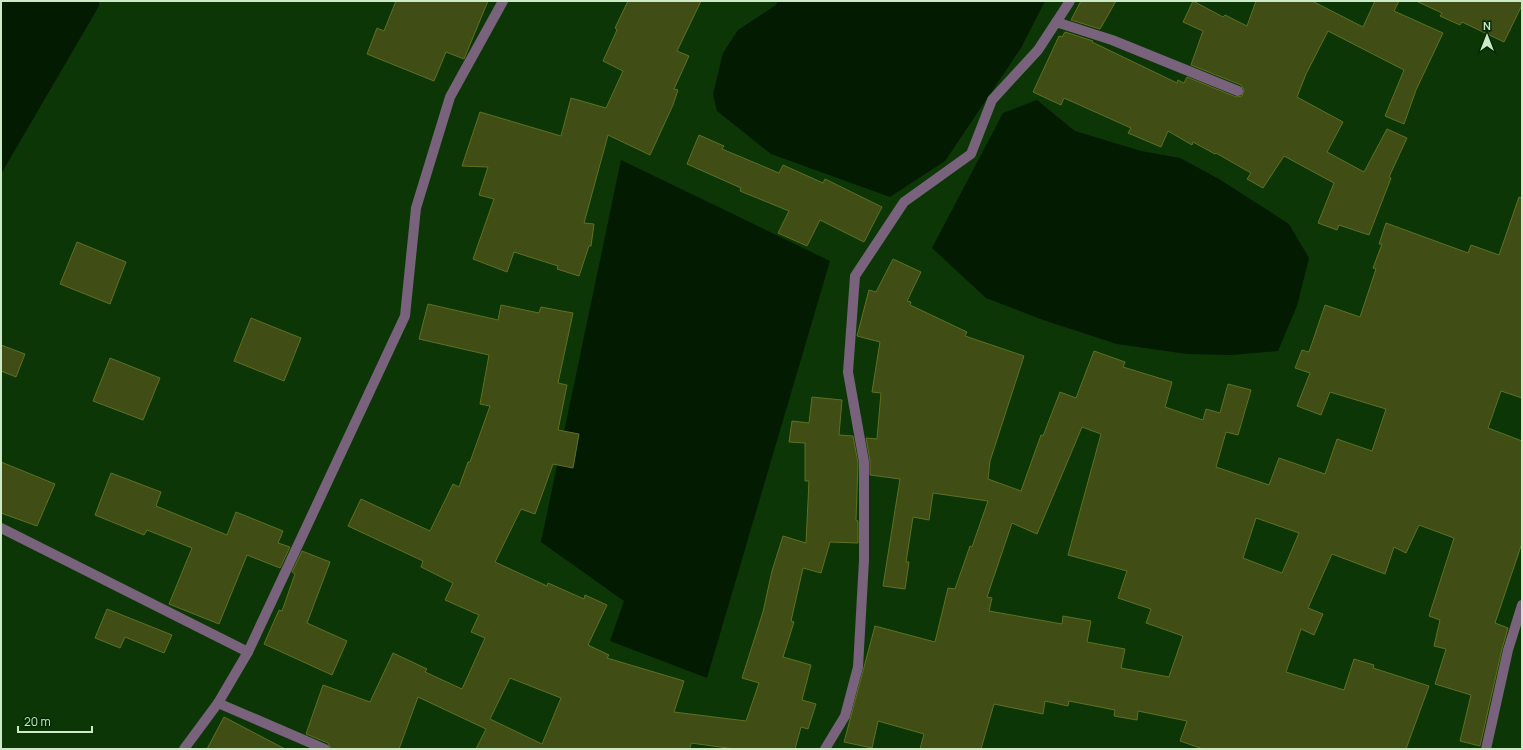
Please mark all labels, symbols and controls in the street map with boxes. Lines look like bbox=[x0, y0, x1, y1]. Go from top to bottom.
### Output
north arrow bbox=[1467, 16, 1507, 56]
text: N bbox=[1483, 18, 1491, 33]
scale bar bbox=[18, 708, 92, 734]
text: 20 m bbox=[24, 713, 51, 730]

